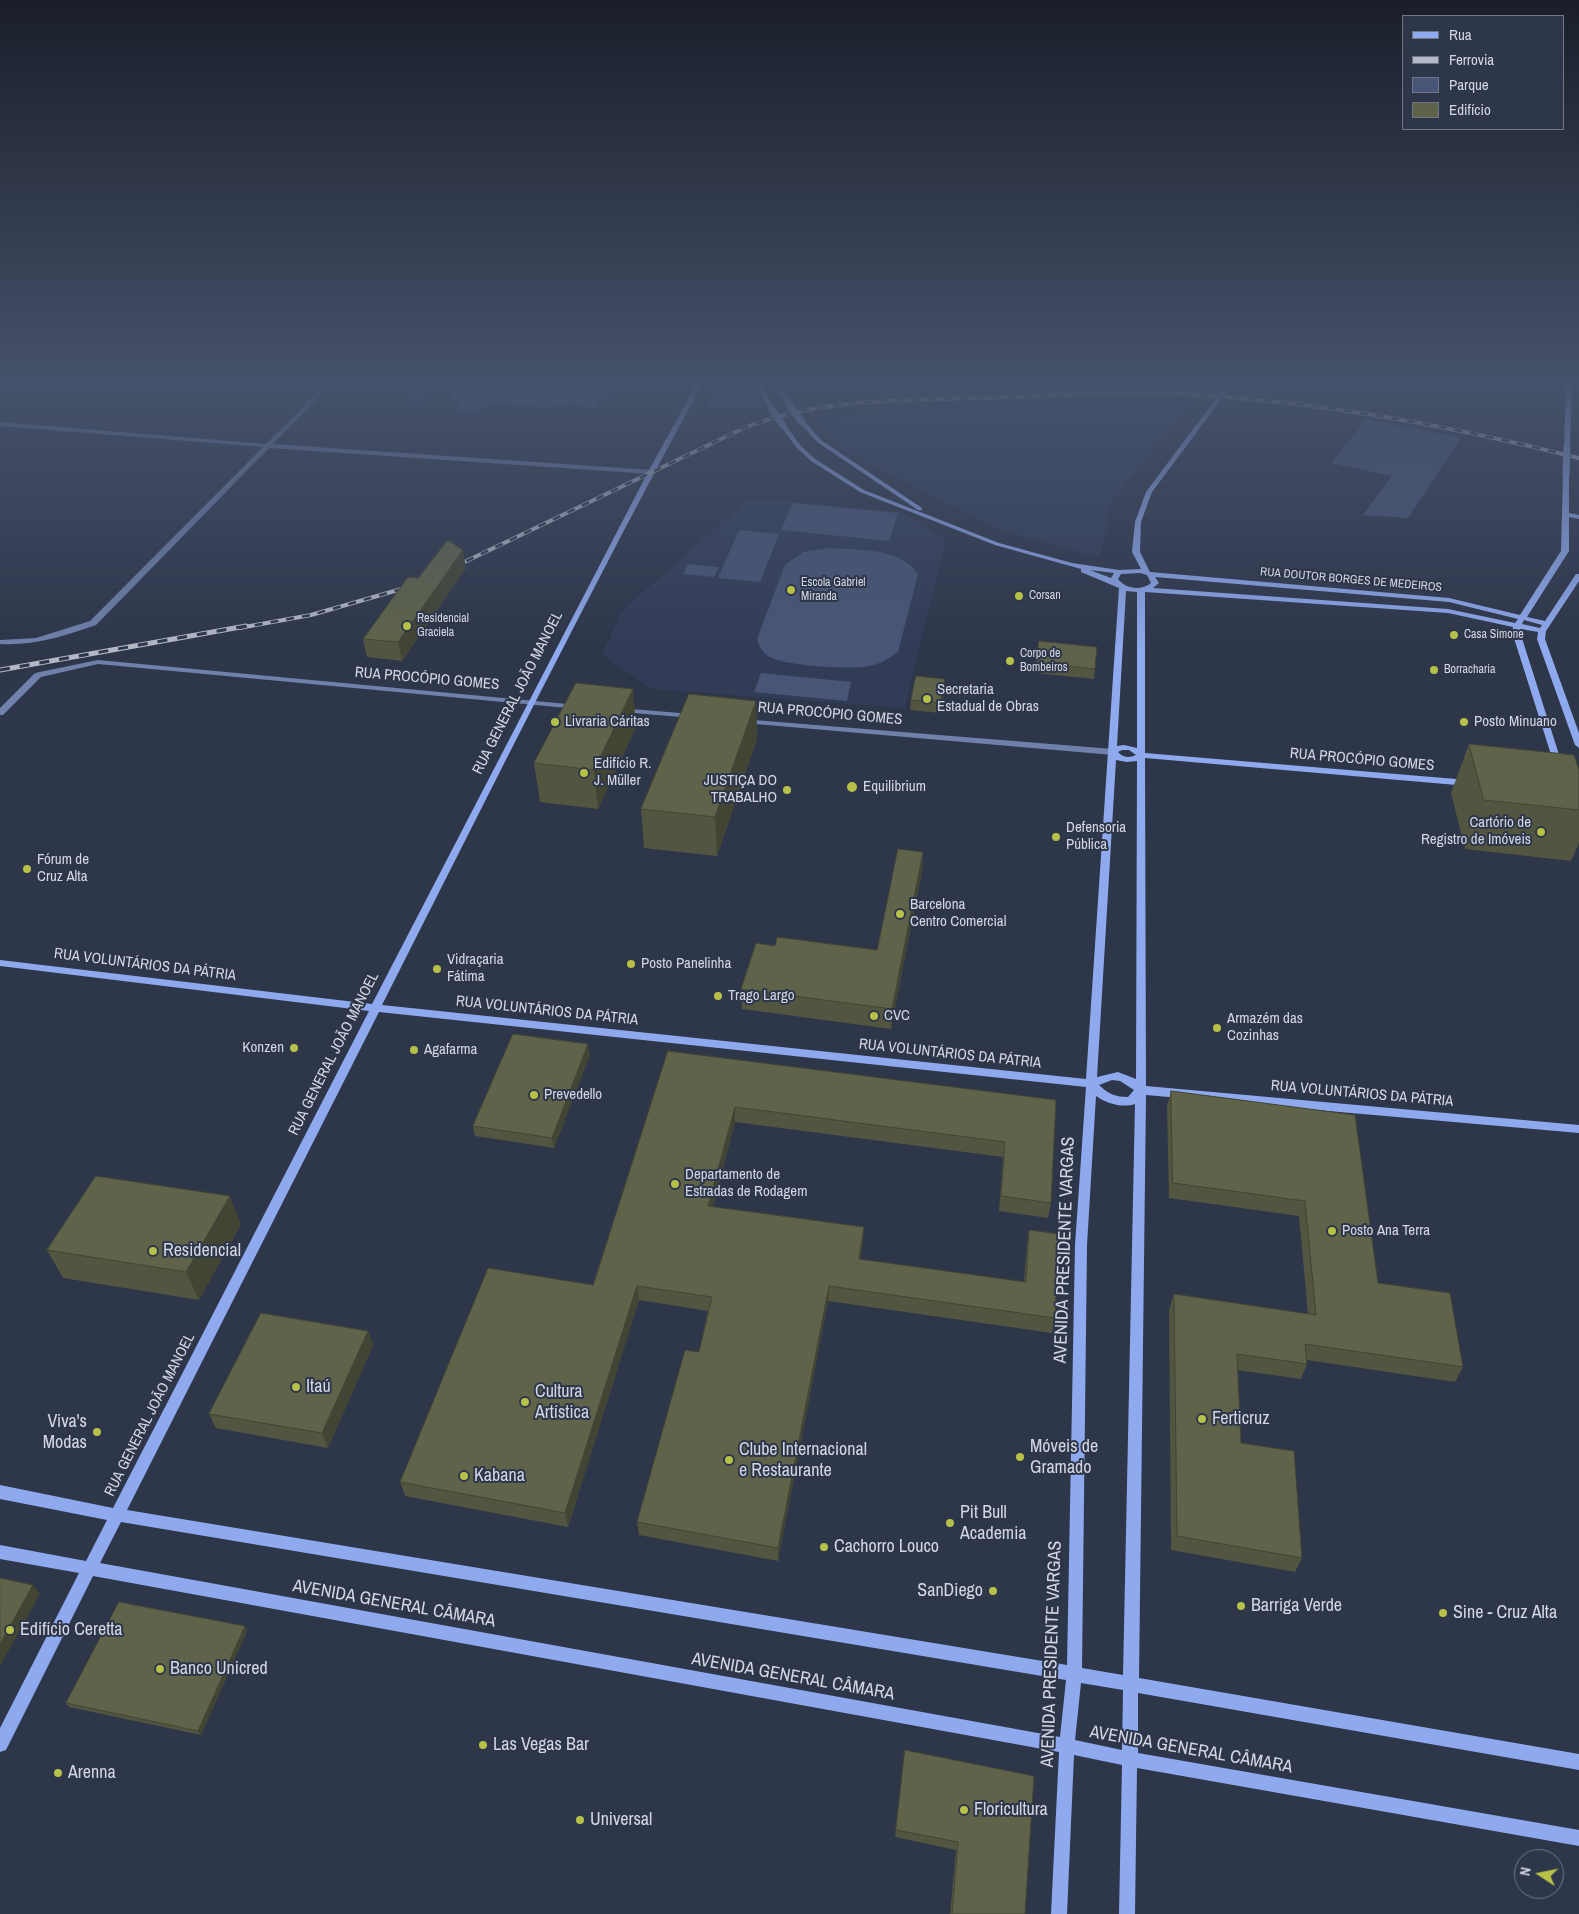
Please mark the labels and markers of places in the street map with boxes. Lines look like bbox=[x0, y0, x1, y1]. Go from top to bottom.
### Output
place label: Escola Gabriel Miranda bbox=[801, 576, 866, 604]
marker: Escola Gabriel Miranda bbox=[785, 584, 797, 596]
place label: Corsan bbox=[1029, 589, 1061, 603]
marker: Corsan bbox=[1013, 590, 1025, 602]
place label: Residencial Graciela bbox=[417, 612, 469, 640]
marker: Residencial Graciela bbox=[401, 620, 413, 632]
place label: Casa Simone bbox=[1464, 628, 1524, 642]
marker: Casa Simone bbox=[1448, 629, 1460, 641]
place label: Corpo de Bombeiros bbox=[1020, 647, 1068, 675]
marker: Corpo de Bombeiros bbox=[1004, 655, 1016, 667]
place label: Borracharia bbox=[1444, 663, 1495, 677]
marker: Borracharia bbox=[1428, 664, 1440, 676]
place label: Secretaria Estadual de Obras bbox=[937, 681, 1039, 716]
marker: Secretaria Estadual de Obras bbox=[921, 693, 933, 705]
place label: Livraria Cáritas bbox=[565, 713, 650, 731]
place label: Posto Minuano bbox=[1474, 713, 1557, 731]
marker: Livraria Cáritas bbox=[549, 716, 561, 728]
marker: Posto Minuano bbox=[1458, 716, 1470, 728]
place label: Edifício R. J. Müller bbox=[594, 755, 651, 790]
marker: Edifício R. J. Müller bbox=[578, 767, 590, 779]
place label: JUSTIÇA DO TRABALHO bbox=[704, 772, 777, 807]
place label: Equilibrium bbox=[863, 778, 926, 796]
marker: Equilibrium bbox=[845, 780, 859, 794]
marker: JUSTIÇA DO TRABALHO bbox=[781, 784, 793, 796]
place label: Cartório de Registro de Imóveis bbox=[1421, 814, 1531, 849]
place label: Defensoria Pública bbox=[1066, 819, 1126, 854]
marker: Cartório de Registro de Imóveis bbox=[1535, 826, 1547, 838]
marker: Defensoria Pública bbox=[1050, 831, 1062, 843]
place label: Fórum de Cruz Alta bbox=[37, 851, 89, 886]
marker: Fórum de Cruz Alta bbox=[21, 863, 33, 875]
place label: Barcelona Centro Comercial bbox=[910, 896, 1006, 931]
marker: Barcelona Centro Comercial bbox=[894, 908, 906, 920]
place label: Vidraçaria Fátima bbox=[447, 951, 504, 986]
place label: Posto Panelinha bbox=[641, 955, 731, 973]
marker: Posto Panelinha bbox=[625, 958, 637, 970]
marker: Vidraçaria Fátima bbox=[431, 963, 443, 975]
place label: Trago Largo bbox=[728, 987, 795, 1005]
marker: Trago Largo bbox=[712, 990, 724, 1002]
place label: CVC bbox=[884, 1007, 910, 1025]
marker: CVC bbox=[868, 1010, 880, 1022]
place label: Armazém das Cozinhas bbox=[1227, 1010, 1303, 1045]
marker: Armazém das Cozinhas bbox=[1211, 1022, 1223, 1034]
place label: Konzen bbox=[242, 1039, 284, 1057]
place label: Agafarma bbox=[424, 1041, 477, 1059]
marker: Konzen bbox=[288, 1042, 300, 1054]
marker: Agafarma bbox=[408, 1044, 420, 1056]
place label: Prevedello bbox=[544, 1086, 602, 1104]
marker: Prevedello bbox=[528, 1089, 540, 1101]
place label: Departamento de Estradas de Rodagem bbox=[685, 1166, 807, 1201]
marker: Departamento de Estradas de Rodagem bbox=[669, 1178, 681, 1190]
place label: Posto Ana Terra bbox=[1342, 1222, 1430, 1240]
marker: Posto Ana Terra bbox=[1326, 1225, 1338, 1237]
place label: Residencial bbox=[163, 1240, 241, 1262]
marker: Residencial bbox=[147, 1245, 159, 1257]
place label: Itaú bbox=[306, 1376, 331, 1398]
marker: Itaú bbox=[290, 1381, 302, 1393]
place label: Cultura Artística bbox=[535, 1381, 589, 1424]
marker: Cultura Artística bbox=[519, 1396, 531, 1408]
place label: Ferticruz bbox=[1212, 1408, 1270, 1430]
place label: Viva's Modas bbox=[43, 1411, 87, 1454]
marker: Ferticruz bbox=[1196, 1413, 1208, 1425]
marker: Viva's Modas bbox=[91, 1426, 103, 1438]
place label: Móveis de Gramado bbox=[1030, 1436, 1098, 1478]
place label: Clube Internacional e Restaurante bbox=[739, 1439, 867, 1482]
marker: Móveis de Gramado bbox=[1014, 1451, 1026, 1463]
marker: Clube Internacional e Restaurante bbox=[723, 1454, 735, 1466]
place label: Kabana bbox=[474, 1465, 525, 1487]
marker: Kabana bbox=[458, 1470, 470, 1482]
place label: Pit Bull Academia bbox=[960, 1502, 1026, 1545]
marker: Pit Bull Academia bbox=[944, 1517, 956, 1529]
place label: Cachorro Louco bbox=[834, 1536, 939, 1558]
marker: Cachorro Louco bbox=[818, 1541, 830, 1553]
place label: SanDiego bbox=[917, 1580, 983, 1602]
marker: SanDiego bbox=[987, 1585, 999, 1597]
place label: Barriga Verde bbox=[1251, 1595, 1342, 1617]
marker: Barriga Verde bbox=[1235, 1600, 1247, 1612]
place label: Sine - Cruz Alta bbox=[1453, 1602, 1557, 1624]
marker: Sine - Cruz Alta bbox=[1437, 1607, 1449, 1619]
place label: Edifício Ceretta bbox=[20, 1619, 123, 1641]
marker: Edifício Ceretta bbox=[4, 1624, 16, 1636]
place label: Banco Unicred bbox=[170, 1658, 268, 1680]
marker: Banco Unicred bbox=[154, 1663, 166, 1675]
place label: Las Vegas Bar bbox=[493, 1734, 589, 1756]
marker: Las Vegas Bar bbox=[477, 1739, 489, 1751]
place label: Arenna bbox=[68, 1762, 116, 1784]
marker: Arenna bbox=[52, 1767, 64, 1779]
place label: Floricultura bbox=[974, 1799, 1048, 1821]
marker: Floricultura bbox=[958, 1804, 970, 1816]
place label: Universal bbox=[590, 1809, 652, 1831]
marker: Universal bbox=[574, 1814, 586, 1826]

